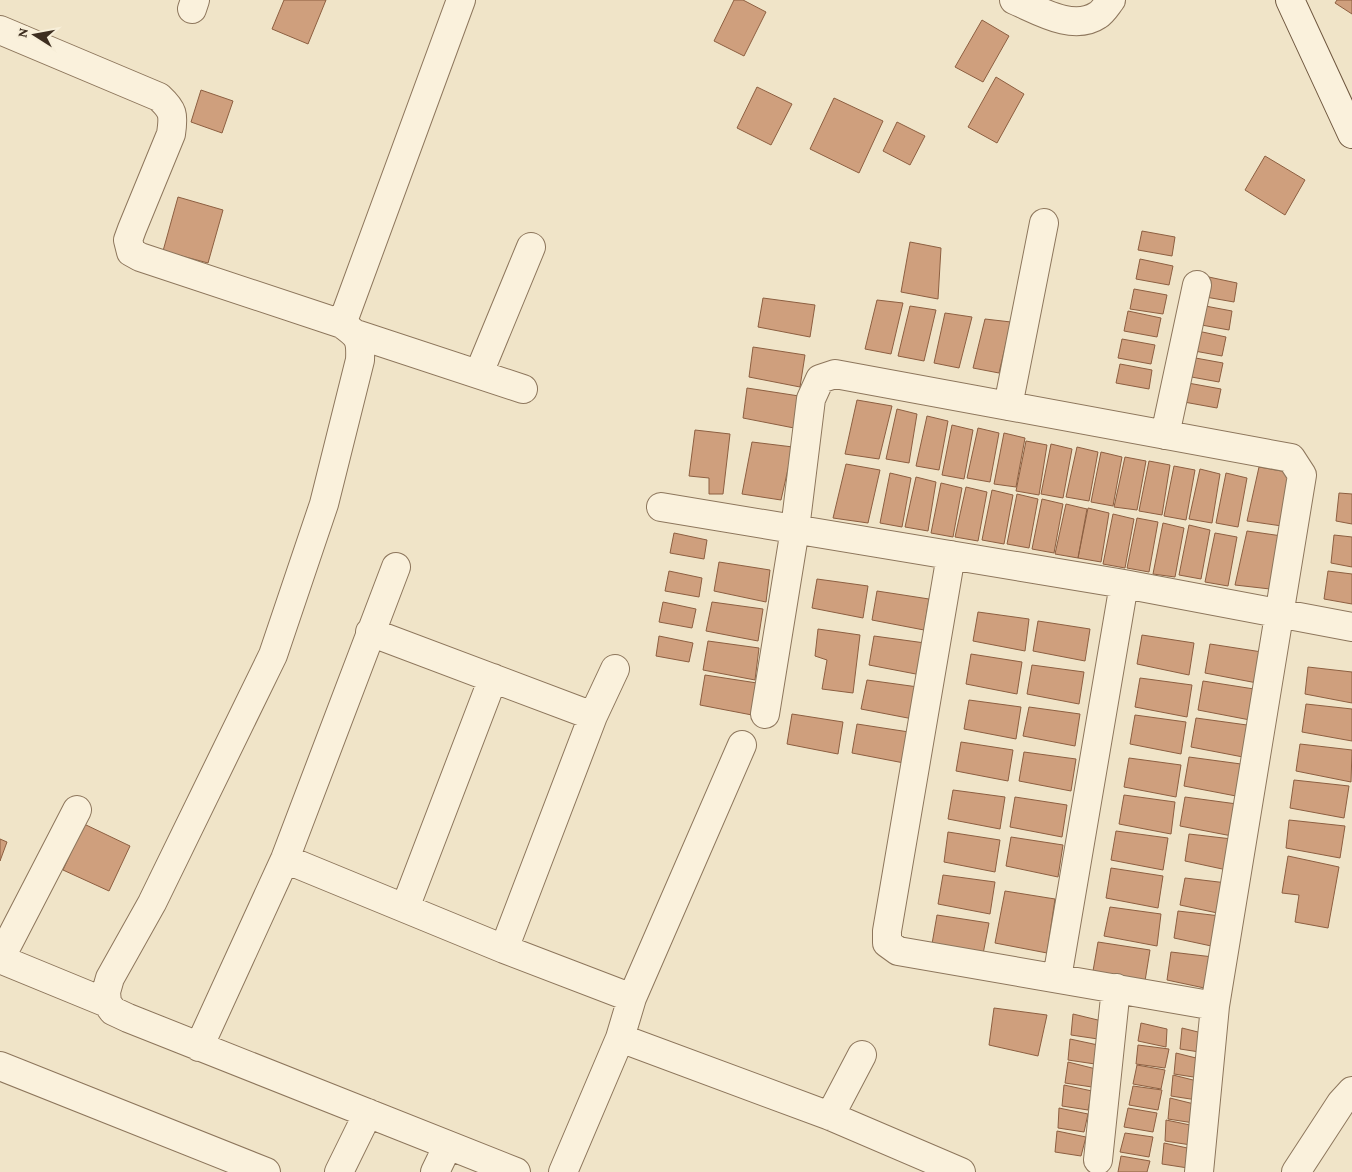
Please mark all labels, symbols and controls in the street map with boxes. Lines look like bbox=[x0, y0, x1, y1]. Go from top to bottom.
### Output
north arrow bbox=[10, 10, 60, 60]
text: N bbox=[13, 26, 31, 39]

